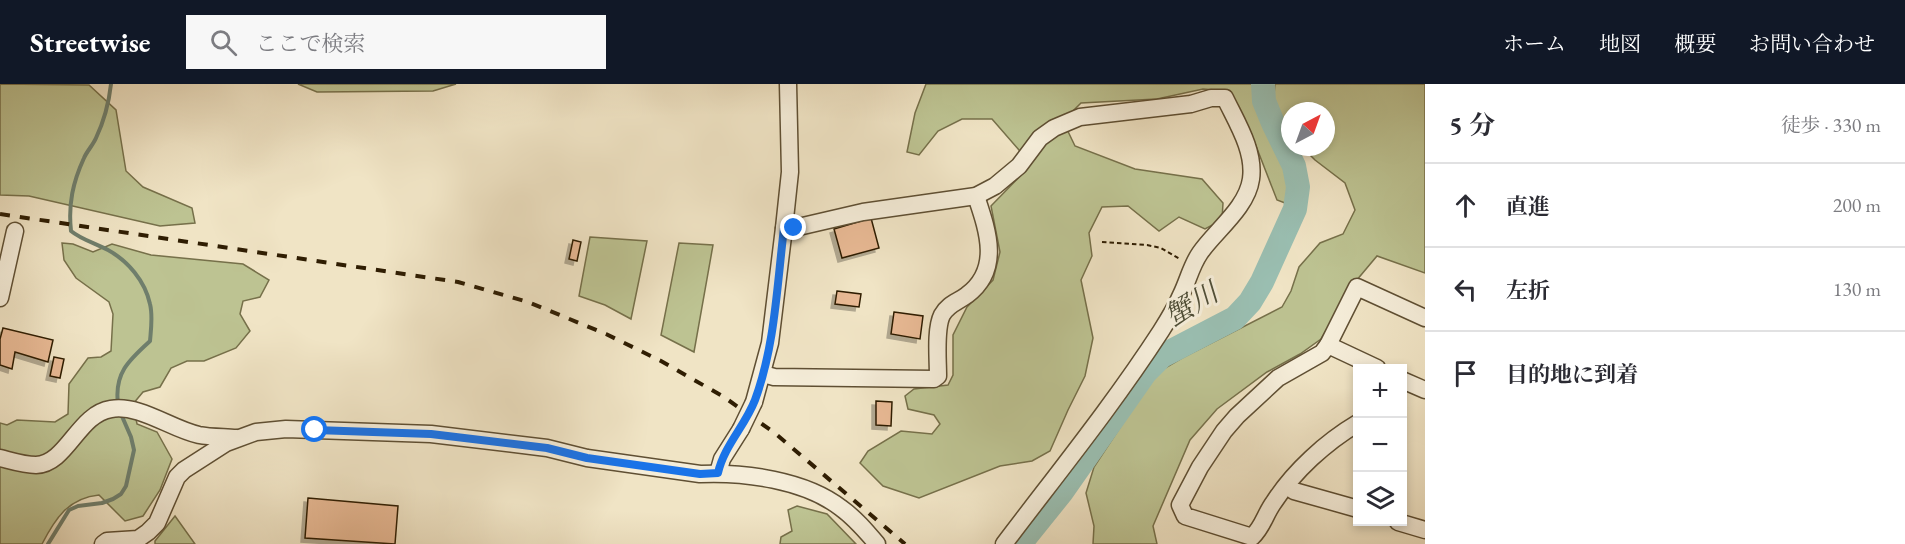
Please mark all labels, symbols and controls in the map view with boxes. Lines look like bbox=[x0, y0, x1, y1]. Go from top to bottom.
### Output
search box bbox=[186, 15, 606, 69]
text: Streetwise bbox=[30, 24, 150, 60]
icon: search bbox=[207, 26, 240, 59]
text: ここで検索 bbox=[255, 29, 365, 58]
text: ホーム bbox=[1503, 30, 1566, 57]
text: 地図 bbox=[1599, 30, 1641, 57]
text: 概要 bbox=[1674, 30, 1716, 57]
text: お問い合わせ bbox=[1749, 30, 1875, 57]
north arrow bbox=[1281, 102, 1335, 156]
text: 5 分 bbox=[1449, 108, 1495, 142]
text: 徒歩 · 330 m bbox=[1781, 112, 1881, 138]
icon: ahead bbox=[1449, 189, 1482, 222]
text: 直進 bbox=[1506, 192, 1550, 221]
text: 200 m bbox=[1833, 192, 1881, 218]
route end bbox=[780, 214, 806, 240]
water label: 蟹川 bbox=[1158, 273, 1227, 334]
icon: left bbox=[1449, 273, 1482, 306]
text: 左折 bbox=[1506, 276, 1550, 305]
text: 130 m bbox=[1833, 276, 1881, 302]
icon: arrive bbox=[1449, 357, 1482, 390]
text: 目的地に到着 bbox=[1506, 360, 1638, 389]
map controls bbox=[1353, 364, 1407, 526]
button: + bbox=[1353, 364, 1407, 418]
route start bbox=[301, 416, 327, 442]
button: − bbox=[1353, 418, 1407, 472]
button: layers bbox=[1353, 472, 1407, 526]

